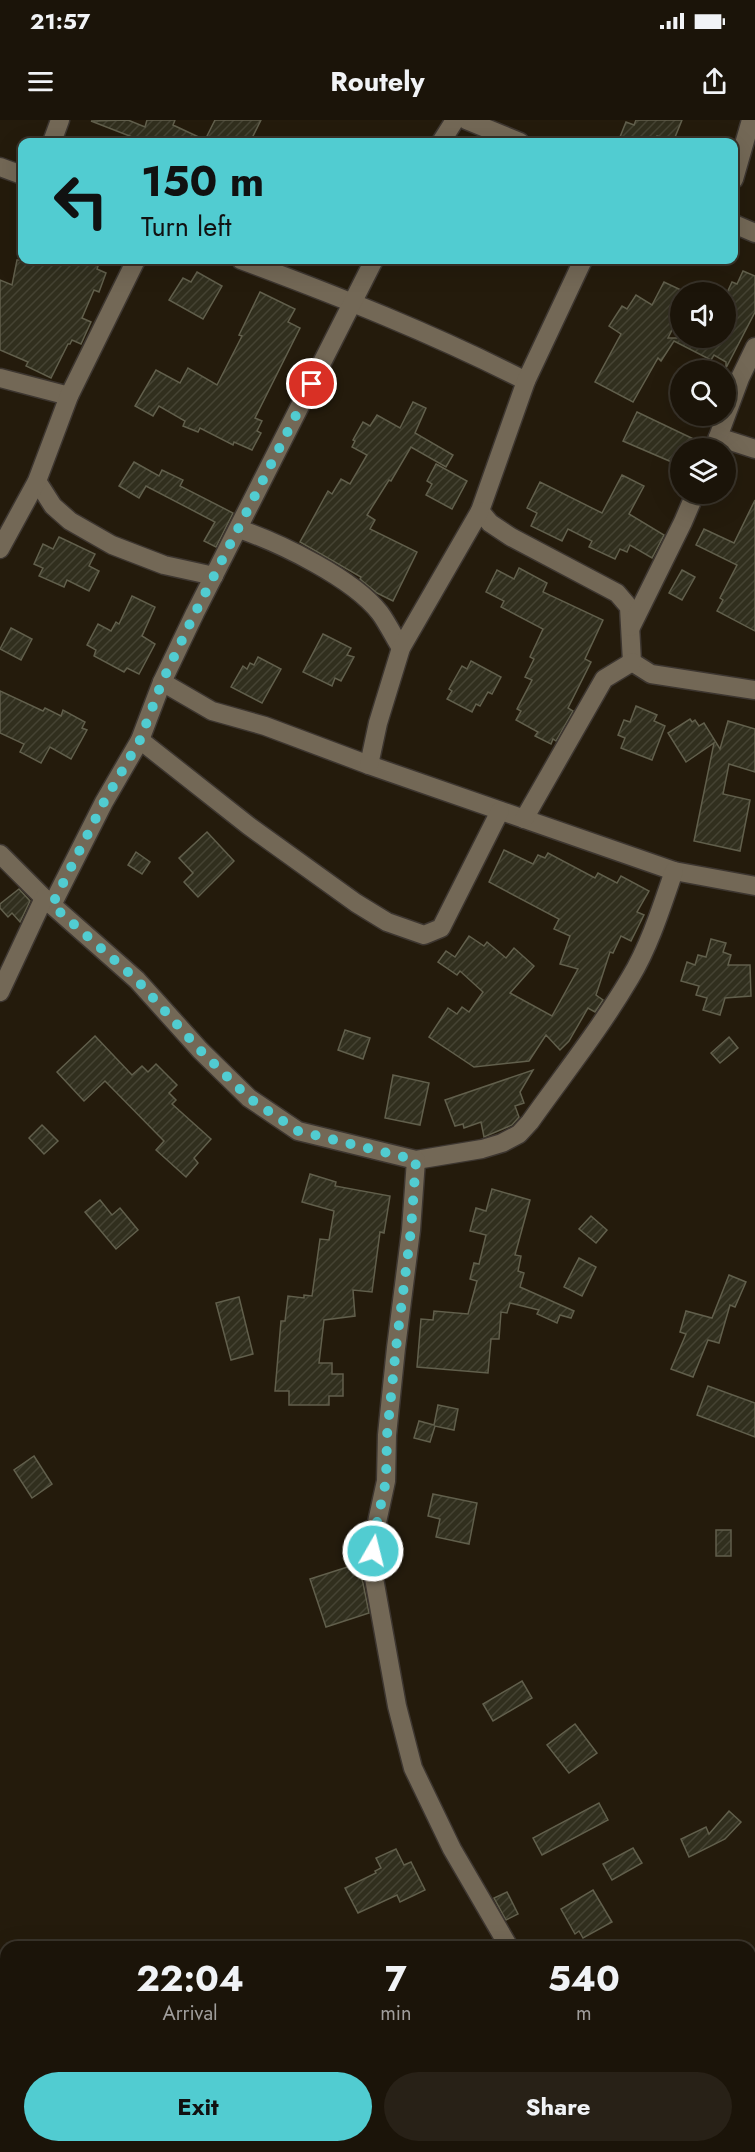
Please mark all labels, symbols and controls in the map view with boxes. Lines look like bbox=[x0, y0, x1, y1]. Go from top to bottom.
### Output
text: 21:57 bbox=[30, 5, 90, 37]
text: Routely bbox=[330, 62, 425, 101]
icon: menu bbox=[24, 65, 57, 98]
icon: share bbox=[698, 65, 731, 98]
text: 150 m bbox=[141, 151, 264, 212]
icon: left bbox=[42, 162, 120, 240]
text: Turn left bbox=[141, 207, 231, 246]
map controls bbox=[670, 282, 736, 504]
button: sound bbox=[670, 282, 736, 348]
pin bbox=[286, 358, 337, 409]
button: search bbox=[670, 360, 736, 426]
icon: arrive bbox=[295, 367, 328, 400]
button: layers bbox=[670, 438, 736, 504]
position arrow bbox=[341, 1519, 405, 1583]
text: 22:04 bbox=[136, 1952, 244, 2004]
text: 7 bbox=[385, 1952, 407, 2004]
text: 540 bbox=[548, 1952, 620, 2004]
text: Arrival bbox=[163, 1999, 218, 2028]
text: min bbox=[380, 1999, 411, 2028]
text: m bbox=[576, 1999, 592, 2028]
button: Exit bbox=[24, 2072, 372, 2141]
button: Share bbox=[384, 2072, 732, 2141]

